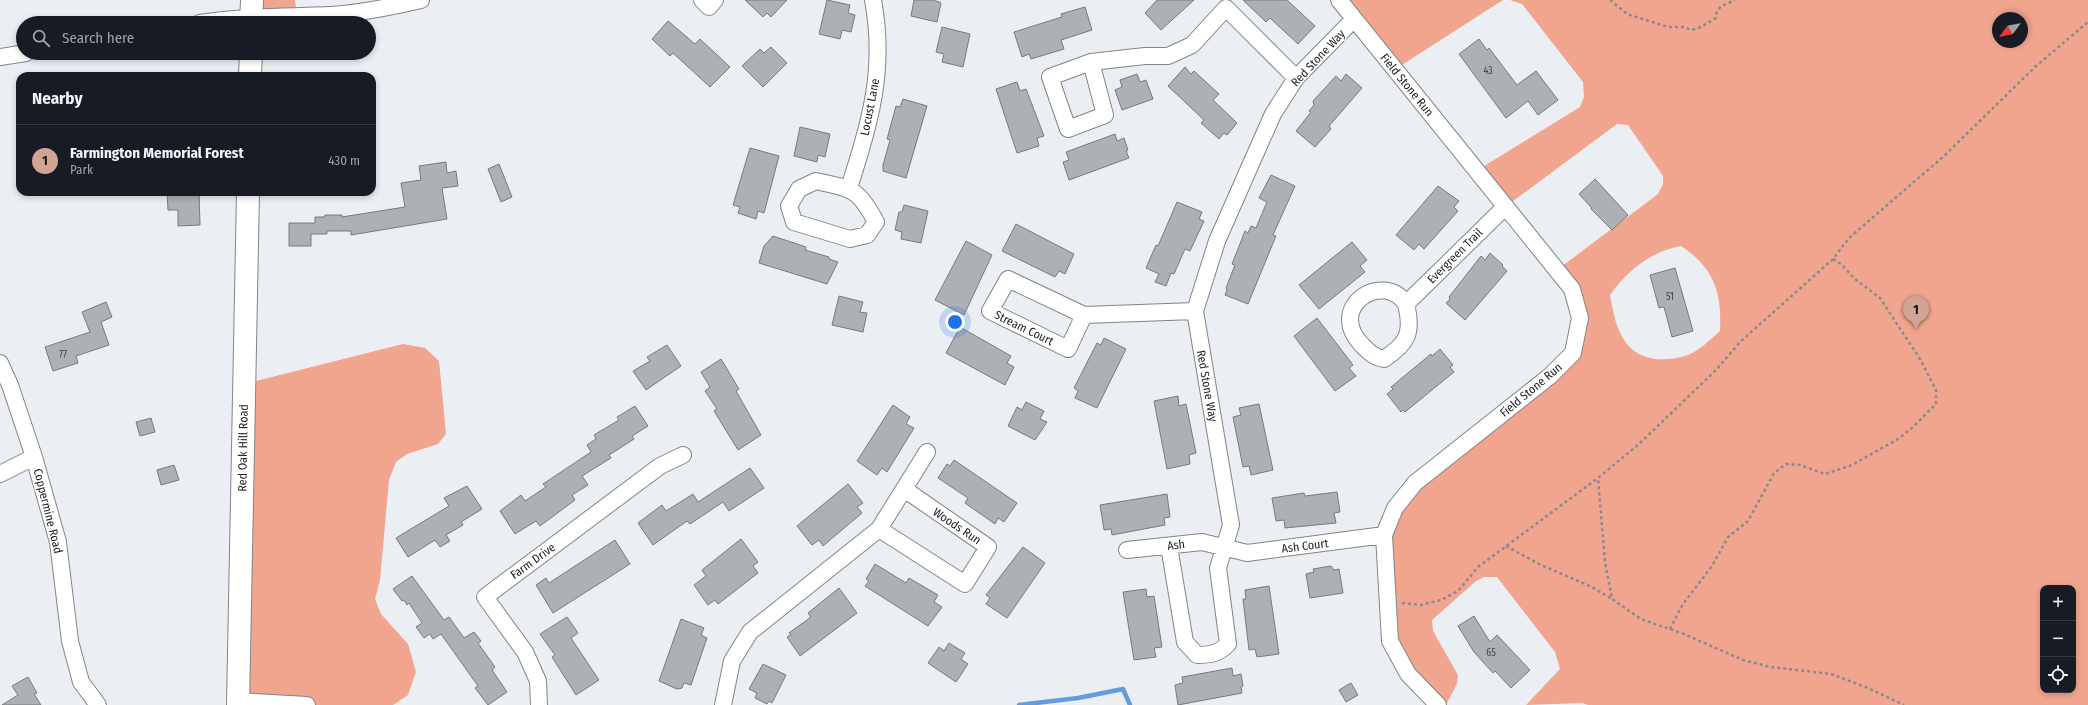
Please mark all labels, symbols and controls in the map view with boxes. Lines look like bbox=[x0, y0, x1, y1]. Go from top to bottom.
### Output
north arrow bbox=[1992, 12, 2028, 48]
search box bbox=[16, 16, 376, 60]
street label: Red Stone Way bbox=[1288, 26, 1348, 89]
icon: search bbox=[30, 27, 52, 49]
text: Search here bbox=[62, 29, 134, 47]
street label: Field Stone Run bbox=[1378, 51, 1436, 119]
house number: 43 bbox=[1483, 65, 1493, 77]
street label: Locust Lane bbox=[858, 77, 882, 137]
text: Nearby bbox=[32, 88, 83, 109]
text: Farmington Memorial Forest bbox=[70, 144, 244, 162]
text: 1 bbox=[42, 153, 48, 168]
text: 430 m bbox=[328, 153, 360, 168]
text: Park bbox=[70, 162, 93, 177]
street label: Evergreen Trail bbox=[1425, 226, 1485, 286]
house number: 51 bbox=[1666, 291, 1674, 303]
pin: 1 bbox=[1903, 296, 1929, 329]
street label: Stream Court bbox=[992, 308, 1056, 348]
your location bbox=[945, 312, 965, 332]
house number: 77 bbox=[59, 349, 67, 361]
street label: Red Stone Way bbox=[1194, 349, 1220, 423]
street label: Field Stone Run bbox=[1497, 360, 1565, 420]
street label: Red Oak Hill Road bbox=[235, 404, 251, 492]
street label: Coppermine Road bbox=[31, 467, 65, 555]
street label: Woods Run bbox=[930, 505, 984, 547]
street label: Ash Court bbox=[1281, 536, 1329, 556]
street label: Ash bbox=[1166, 537, 1186, 553]
street label: Farm Drive bbox=[508, 540, 558, 582]
map controls bbox=[2040, 585, 2076, 693]
button: + bbox=[2040, 585, 2076, 621]
button: − bbox=[2040, 621, 2076, 657]
house number: 65 bbox=[1486, 647, 1496, 659]
button: locate bbox=[2040, 657, 2076, 693]

